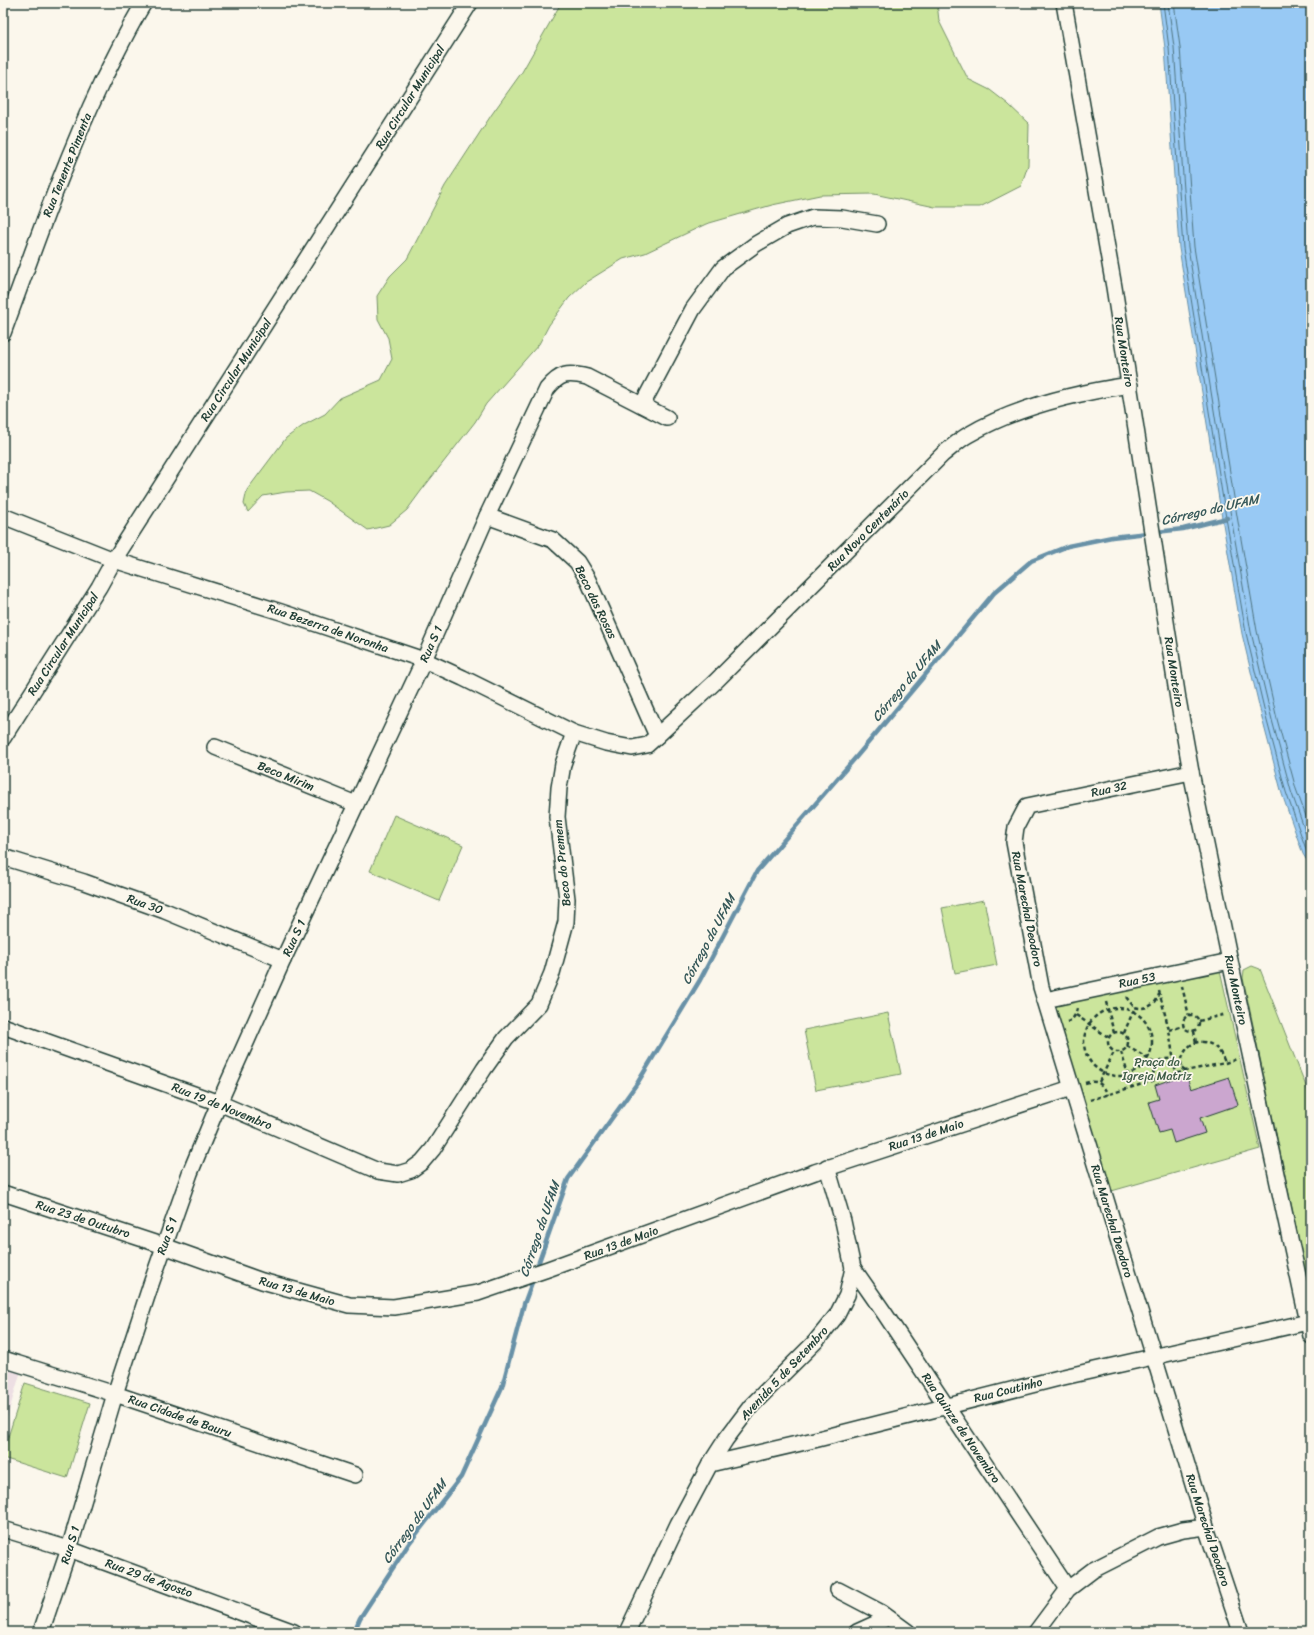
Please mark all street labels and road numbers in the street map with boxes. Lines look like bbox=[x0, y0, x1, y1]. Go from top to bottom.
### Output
street label: Rua Circular Municipal bbox=[369, 40, 451, 154]
street label: Rua Tenente Pimenta bbox=[36, 109, 98, 220]
street label: Rua Circular Municipal bbox=[194, 313, 278, 426]
street label: Rua Monteiro bbox=[1108, 315, 1140, 389]
street label: Rua Novo Centenário bbox=[822, 484, 914, 576]
street label: Beco das Rosas bbox=[569, 561, 624, 643]
street label: Rua Circular Municipal bbox=[21, 587, 105, 700]
street label: Rua Bezerra de Noronha bbox=[265, 597, 391, 659]
street label: Rua S 1 bbox=[413, 622, 449, 666]
street label: Rua Monteiro bbox=[1158, 635, 1190, 709]
street label: Beco Mirim bbox=[254, 755, 318, 797]
street label: Rua 32 bbox=[1089, 774, 1129, 804]
street label: Beco do Premem bbox=[546, 818, 578, 908]
street label: Rua Marechal Deodoro bbox=[1005, 849, 1049, 969]
street label: Rua 30 bbox=[124, 887, 167, 921]
street label: Rua S 1 bbox=[276, 916, 312, 960]
street label: Rua Monteiro bbox=[1218, 953, 1254, 1027]
street label: Rua 53 bbox=[1117, 965, 1158, 995]
street label: Rua 19 de Novembro bbox=[168, 1076, 276, 1136]
street label: Rua 13 de Maio bbox=[886, 1112, 967, 1158]
street label: Rua Marechal Deodoro bbox=[1084, 1162, 1140, 1280]
street label: Rua 23 de Outubro bbox=[33, 1193, 133, 1245]
street label: Rua S 1 bbox=[150, 1214, 184, 1258]
street label: Rua 13 de Maio bbox=[581, 1219, 661, 1267]
street label: Rua 13 de Maio bbox=[256, 1270, 338, 1312]
street label: Avenida 5 de Setembro bbox=[734, 1321, 834, 1426]
street label: Rua Quinze de Novembro bbox=[916, 1368, 1006, 1488]
street label: Rua Coutinho bbox=[971, 1371, 1045, 1409]
street label: Rua Cidade de Bauru bbox=[125, 1388, 235, 1444]
street label: Rua Marechal Deodoro bbox=[1179, 1471, 1237, 1589]
street label: Rua S 1 bbox=[54, 1523, 86, 1567]
street label: Rua 29 de Agosto bbox=[102, 1552, 196, 1604]

